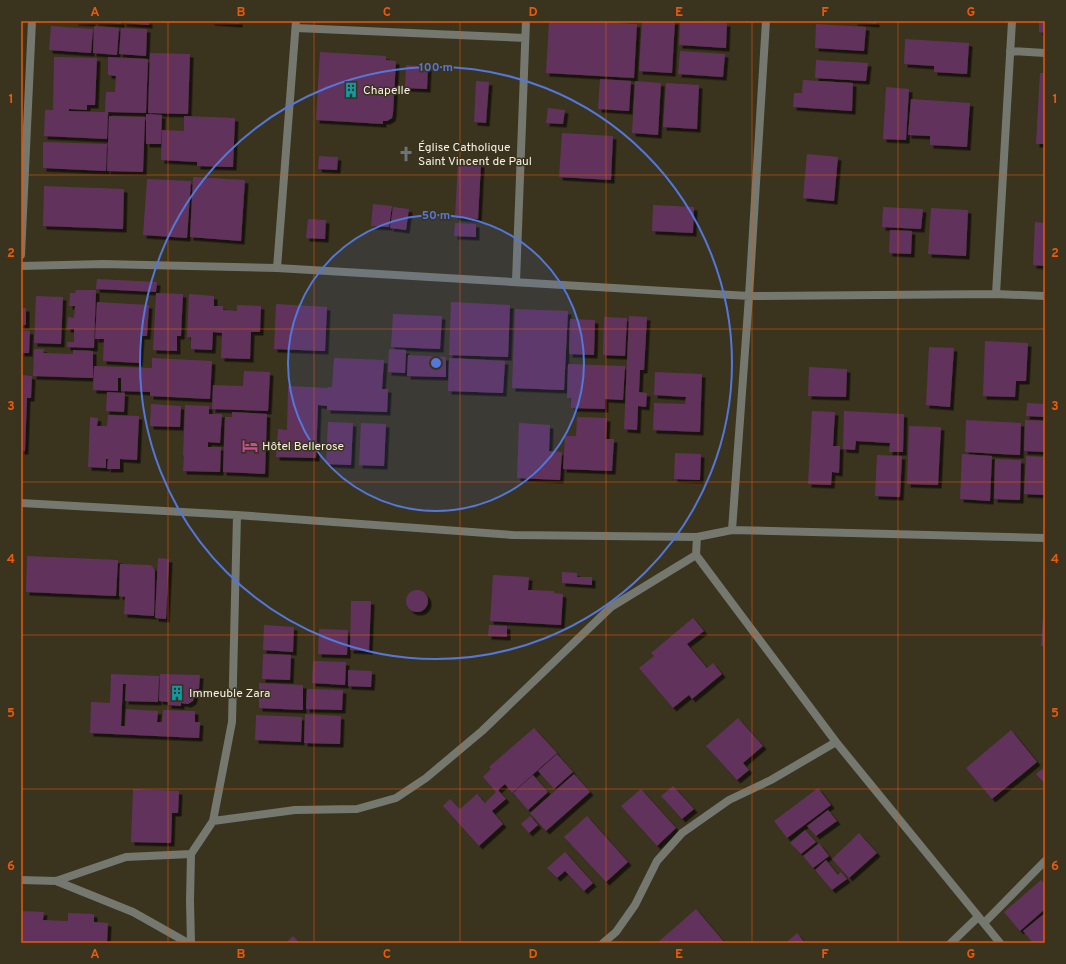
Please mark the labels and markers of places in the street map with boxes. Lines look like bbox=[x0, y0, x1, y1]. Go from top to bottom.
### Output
building icon: Chapelle bbox=[342, 81, 360, 99]
place label: Chapelle bbox=[363, 83, 410, 99]
place label: Église Catholique Saint Vincent de Paul bbox=[418, 140, 532, 170]
church icon: Église Catholique Saint Vincent de Paul bbox=[397, 145, 415, 163]
centre of rings bbox=[429, 356, 443, 370]
hotel icon: Hôtel Bellerose bbox=[241, 437, 259, 455]
place label: Hôtel Bellerose bbox=[262, 439, 344, 455]
building icon: Immeuble Zara bbox=[168, 684, 186, 702]
place label: Immeuble Zara bbox=[189, 686, 270, 702]

